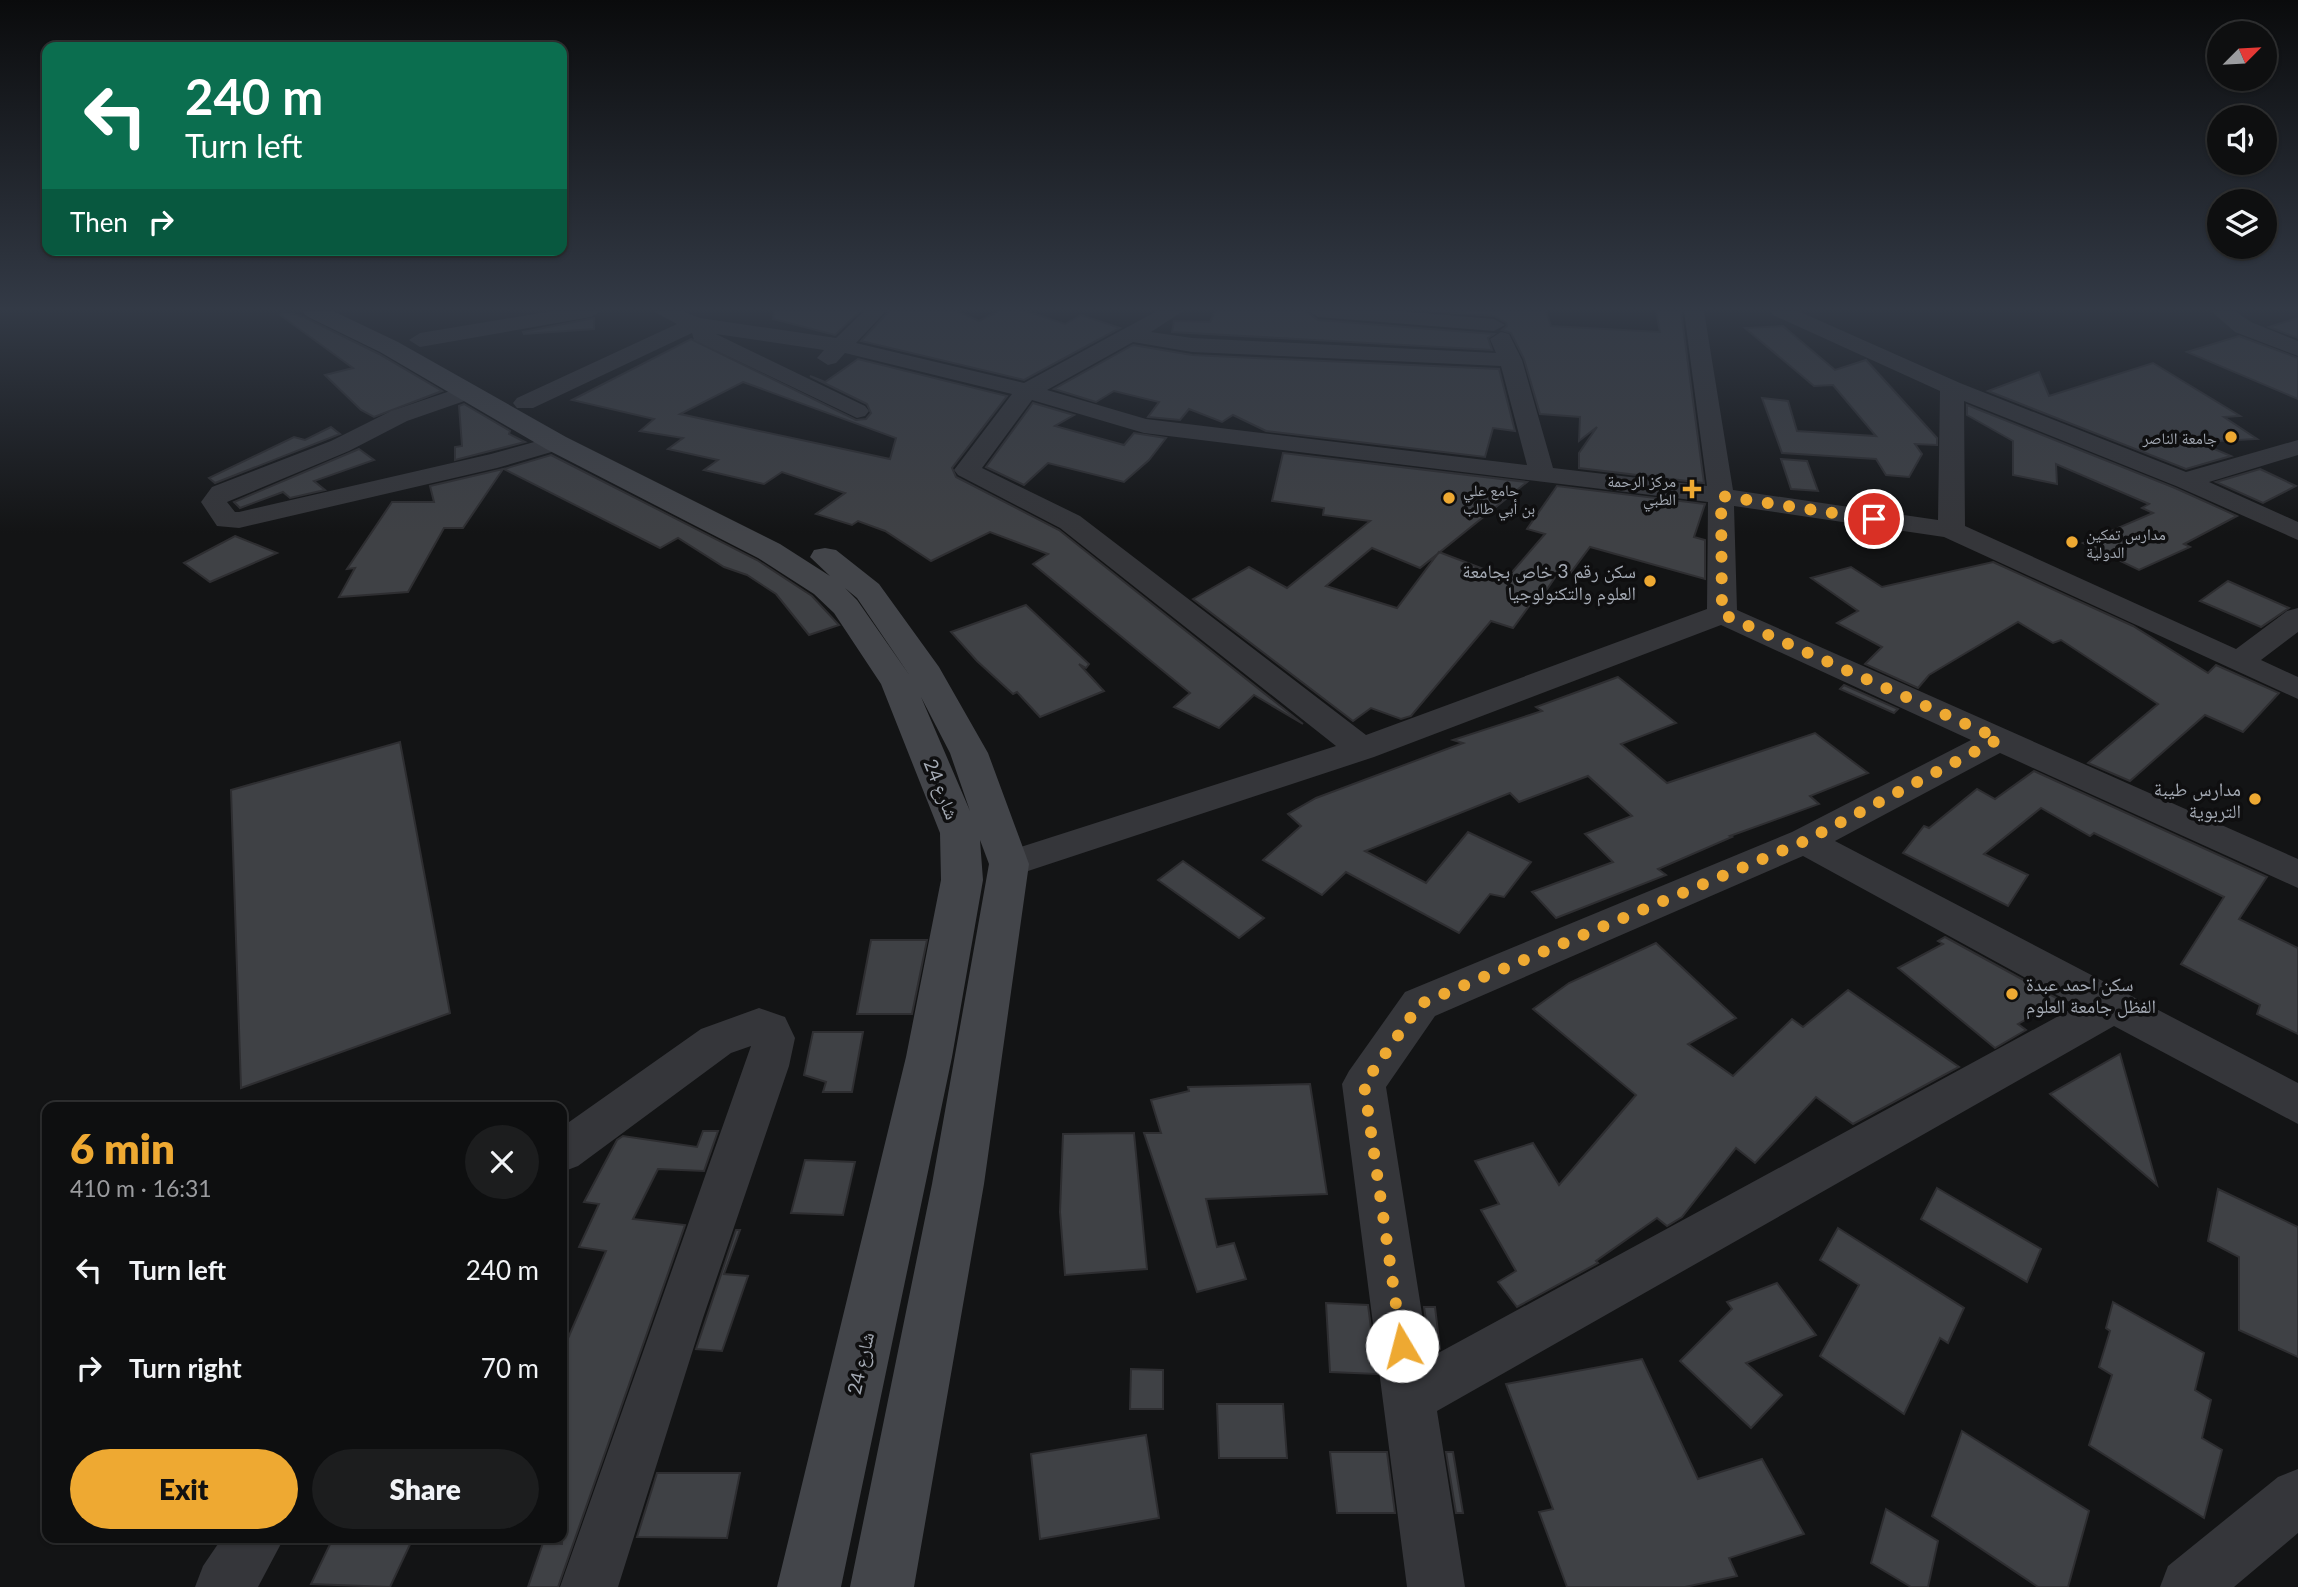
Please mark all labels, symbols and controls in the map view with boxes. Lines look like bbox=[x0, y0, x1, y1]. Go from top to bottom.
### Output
north arrow bbox=[2207, 21, 2277, 91]
map controls bbox=[2207, 21, 2277, 259]
text: 240 m bbox=[185, 67, 323, 125]
icon: left bbox=[70, 70, 161, 161]
button: sound bbox=[2207, 105, 2277, 175]
text: Turn left bbox=[185, 126, 302, 165]
button: layers bbox=[2207, 189, 2277, 259]
icon: right bbox=[142, 203, 180, 241]
text: Then bbox=[70, 206, 128, 238]
place label: جامعة الناصر bbox=[2142, 428, 2217, 448]
marker: جامعة الناصر bbox=[2223, 429, 2239, 445]
place label: مركز الرحمة الطبي bbox=[1607, 471, 1676, 512]
marker: مركز الرحمة الطبي bbox=[1682, 479, 1702, 499]
place label: جامع علي بن أبي طالب bbox=[1463, 480, 1535, 521]
pin bbox=[1844, 489, 1904, 549]
marker: جامع علي بن أبي طالب bbox=[1441, 490, 1457, 506]
icon: arrive bbox=[1855, 500, 1893, 538]
place label: مدارس تمكين الدولية bbox=[2086, 524, 2166, 562]
marker: مدارس تمكين الدولية bbox=[2064, 534, 2080, 550]
place label: سكن رقم 3 خاص بجامعة العلوم والتكنولوجيا bbox=[1462, 559, 1636, 607]
marker: سكن رقم 3 خاص بجامعة العلوم والتكنولوجيا bbox=[1642, 573, 1658, 589]
street label: شارع 24 bbox=[919, 755, 964, 823]
place label: مدارس طيبة التربوية bbox=[2154, 777, 2241, 823]
marker: مدارس طيبة التربوية bbox=[2247, 791, 2263, 807]
place label: سكن احمد عبدة الفظل جامعة العلوم bbox=[2026, 972, 2156, 1020]
marker: سكن احمد عبدة الفظل جامعة العلوم bbox=[2004, 986, 2020, 1002]
text: 6 min bbox=[70, 1123, 175, 1173]
button: close bbox=[465, 1125, 539, 1199]
text: 410 m · 16:31 bbox=[70, 1174, 212, 1202]
icon: left bbox=[70, 1251, 108, 1289]
text: Turn left bbox=[129, 1254, 226, 1286]
text: 240 m bbox=[466, 1254, 539, 1286]
position arrow bbox=[1365, 1309, 1439, 1383]
street label: شارع 24 bbox=[842, 1330, 879, 1397]
icon: right bbox=[70, 1349, 108, 1387]
text: Turn right bbox=[129, 1352, 242, 1384]
text: 70 m bbox=[481, 1352, 539, 1384]
button: Exit bbox=[70, 1449, 298, 1529]
button: Share bbox=[312, 1449, 539, 1529]

